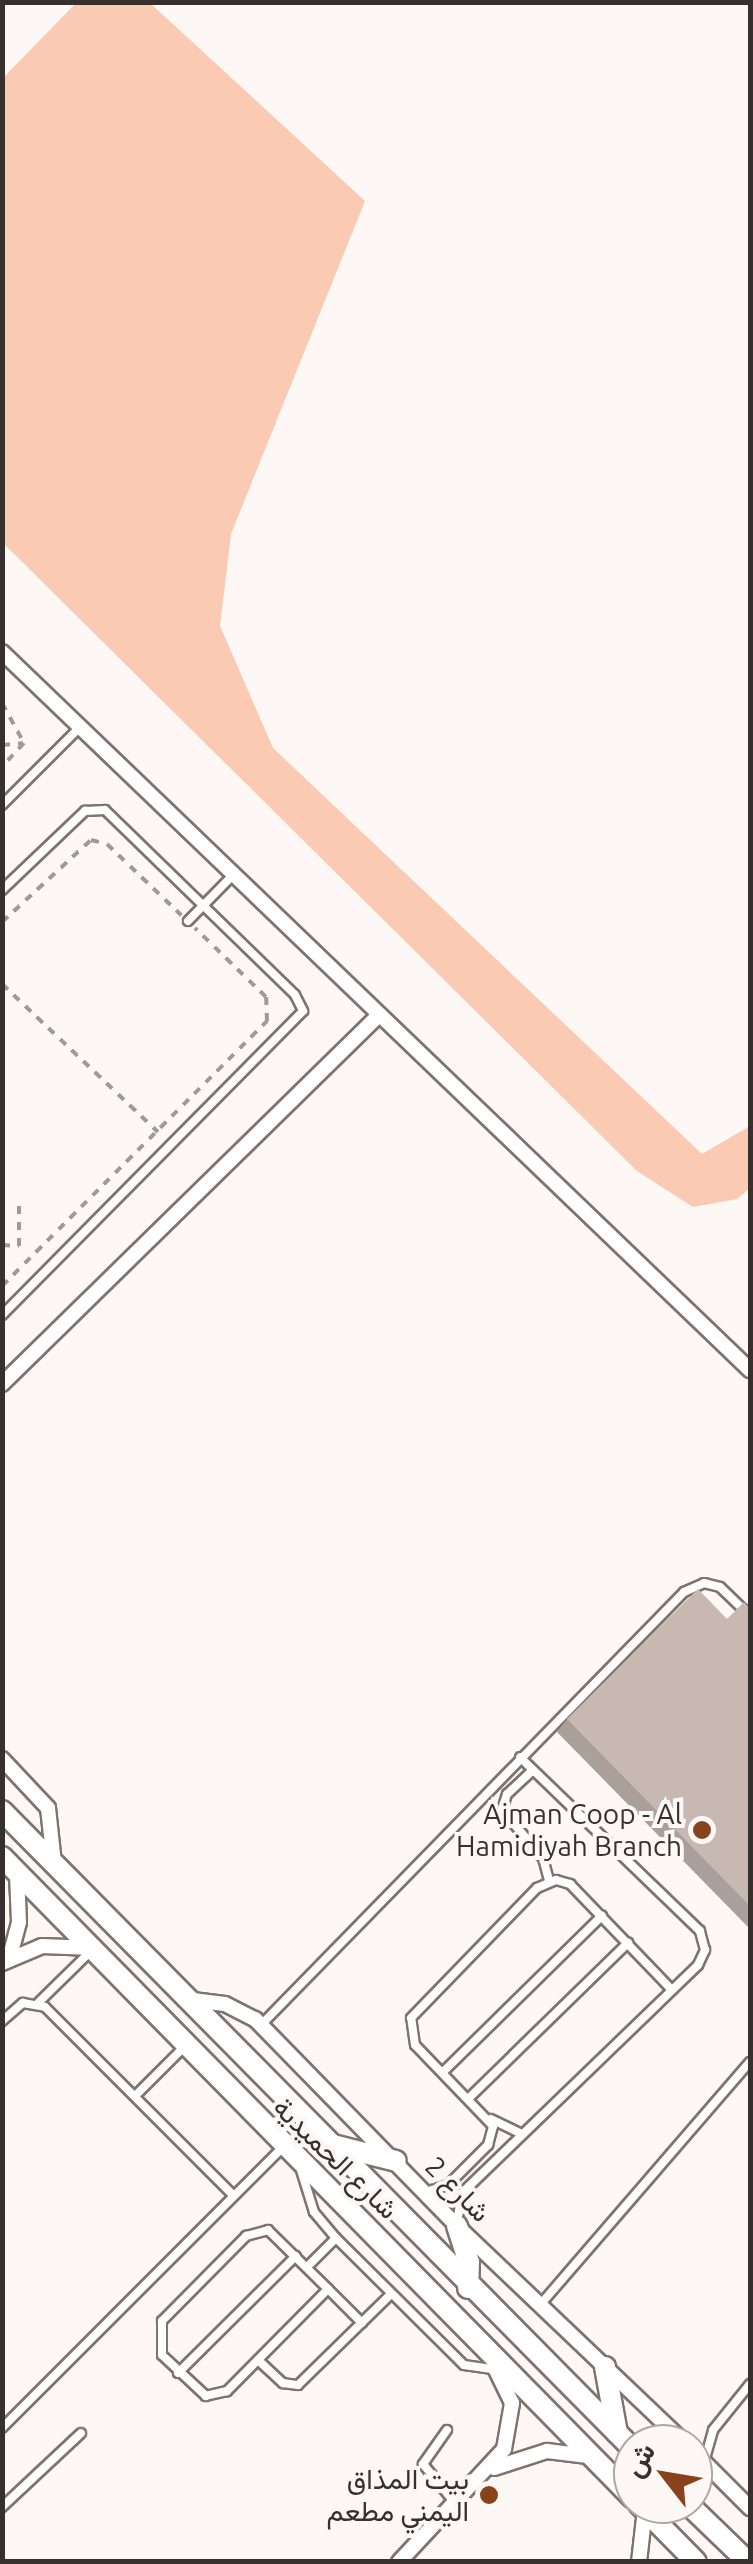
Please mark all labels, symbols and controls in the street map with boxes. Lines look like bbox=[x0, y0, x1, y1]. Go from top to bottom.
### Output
place label: Ajman Coop - Al Hamidiyah Branch bbox=[456, 1797, 682, 1863]
marker: Ajman Coop - Al Hamidiyah Branch bbox=[691, 1819, 713, 1841]
street label: شارع الحميدية bbox=[267, 2090, 405, 2226]
street label: شارع 2 bbox=[418, 2149, 498, 2229]
north arrow bbox=[613, 2424, 713, 2524]
text: ش bbox=[617, 2437, 661, 2482]
place label: بيت المذاق اليمني مطعم bbox=[327, 2462, 469, 2528]
marker: بيت المذاق اليمني مطعم bbox=[478, 2484, 500, 2506]

